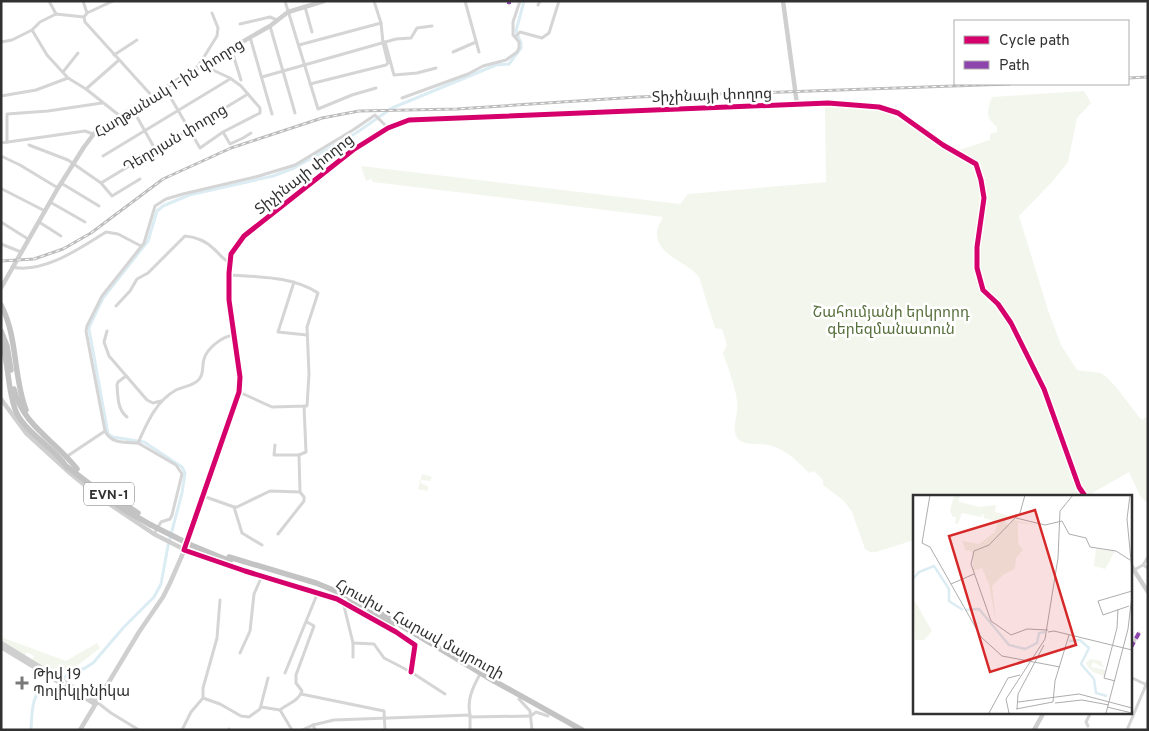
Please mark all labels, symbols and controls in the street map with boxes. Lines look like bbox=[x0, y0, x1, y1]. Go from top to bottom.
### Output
legend bbox=[954, 20, 1129, 85]
text: Cycle path bbox=[999, 32, 1070, 51]
street label: Հաղթանակ 1-ին փողոց bbox=[92, 36, 248, 143]
text: Path bbox=[999, 57, 1030, 76]
street label: Տիչինայի փողոց bbox=[652, 85, 773, 108]
street label: Դեղոյան փողոց bbox=[120, 101, 231, 178]
street label: Տիչինայի փողոց bbox=[252, 131, 358, 220]
park label: Շահումյանի երկրորդ գերեզմանատուն bbox=[812, 304, 970, 340]
road number: EVN-1 bbox=[84, 482, 134, 506]
inset map bbox=[913, 495, 1132, 714]
street label: Հյուսիս - Հարավ մայրուղի bbox=[332, 576, 507, 685]
place label: Թիվ 19 Պոլիկլինիկա bbox=[33, 666, 130, 702]
marker: Թիվ 19 Պոլիկլինիկա bbox=[15, 676, 29, 690]

